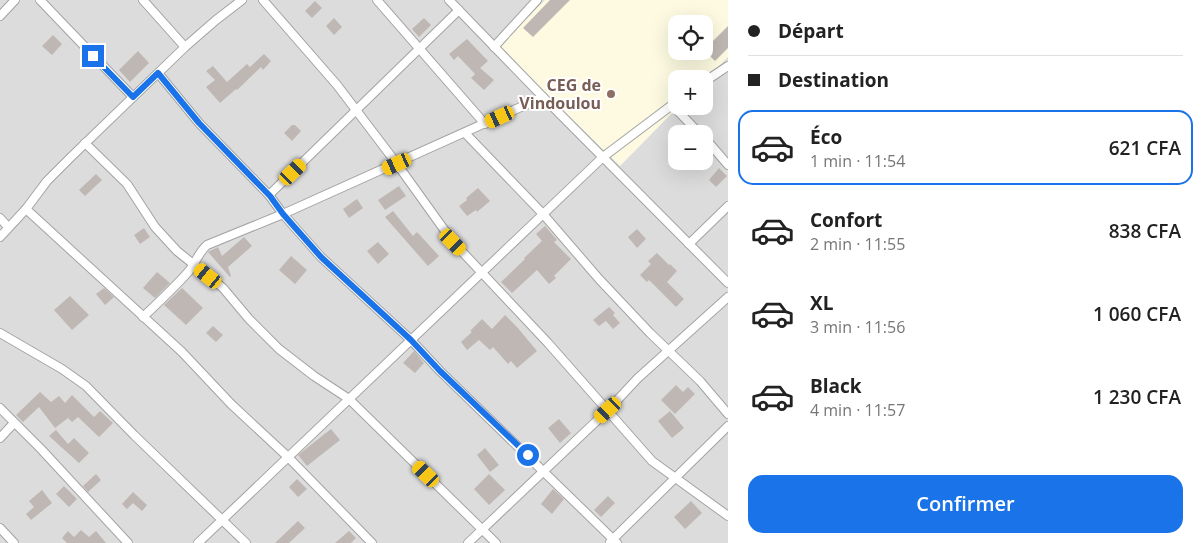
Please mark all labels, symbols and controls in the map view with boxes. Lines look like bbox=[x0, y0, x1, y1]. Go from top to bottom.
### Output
map controls bbox=[668, 15, 713, 170]
button: locate bbox=[668, 15, 713, 60]
text: Départ bbox=[778, 18, 844, 44]
route end bbox=[82, 45, 104, 67]
text: Destination bbox=[778, 67, 889, 93]
button: + bbox=[668, 70, 713, 115]
place label: CEG de Vindoulou bbox=[519, 74, 601, 114]
marker: CEG de Vindoulou bbox=[605, 88, 617, 100]
car bbox=[483, 104, 516, 130]
text: Éco bbox=[810, 124, 842, 150]
button: − bbox=[668, 125, 713, 170]
icon: car bbox=[750, 125, 795, 170]
text: 621 CFA bbox=[1109, 135, 1181, 161]
text: 1 min · 11:54 bbox=[810, 150, 905, 172]
car bbox=[380, 151, 413, 177]
car bbox=[276, 156, 309, 188]
text: Confort bbox=[810, 207, 882, 233]
icon: car bbox=[750, 208, 795, 253]
text: 838 CFA bbox=[1109, 218, 1181, 244]
car bbox=[437, 226, 468, 258]
text: 2 min · 11:55 bbox=[810, 233, 905, 255]
car bbox=[191, 261, 224, 291]
text: XL bbox=[810, 290, 833, 316]
icon: car bbox=[750, 291, 795, 336]
text: 1 060 CFA bbox=[1093, 301, 1181, 327]
text: 3 min · 11:56 bbox=[810, 316, 905, 338]
text: Black bbox=[810, 373, 862, 399]
icon: car bbox=[750, 374, 795, 419]
text: 1 230 CFA bbox=[1093, 384, 1181, 410]
car bbox=[591, 394, 624, 426]
text: 4 min · 11:57 bbox=[810, 399, 905, 421]
route start bbox=[517, 444, 539, 466]
car bbox=[409, 458, 442, 490]
button: Confirmer bbox=[748, 475, 1183, 533]

